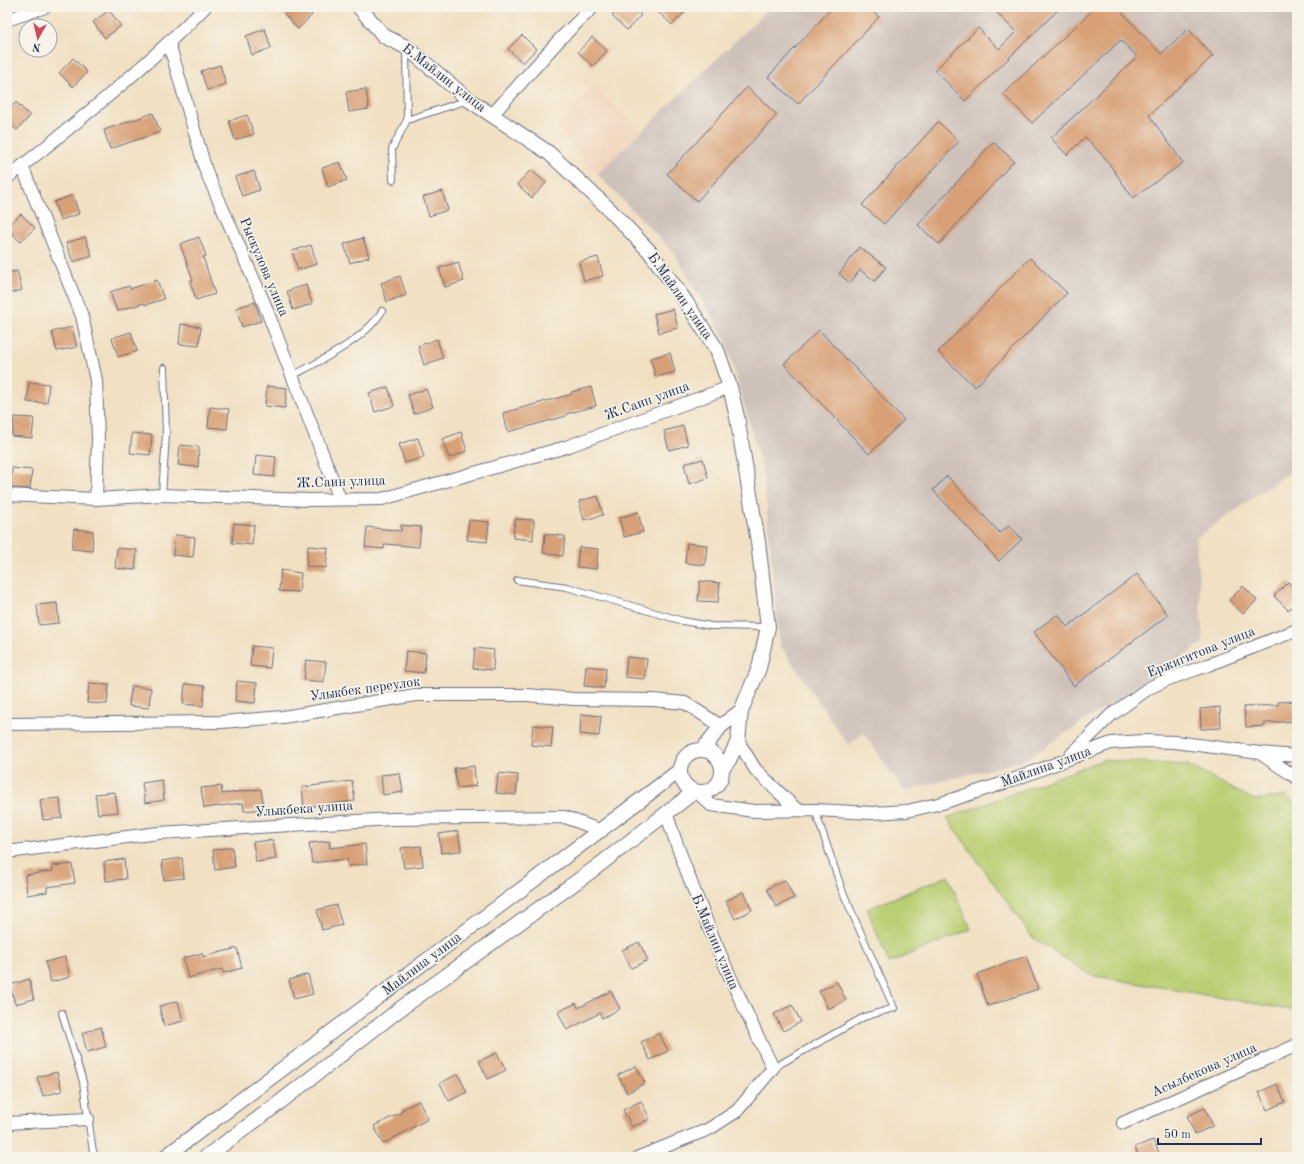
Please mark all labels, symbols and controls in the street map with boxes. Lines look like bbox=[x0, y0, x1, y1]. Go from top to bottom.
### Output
north arrow bbox=[18, 18, 58, 58]
text: N bbox=[31, 40, 42, 52]
street label: Б.Майлин улица bbox=[399, 41, 489, 115]
street label: Рыскулова улица bbox=[237, 216, 291, 319]
street label: Б.Майлин улица bbox=[645, 250, 715, 342]
street label: Ж.Саин улица bbox=[603, 379, 691, 423]
street label: Ж.Саин улица bbox=[296, 473, 386, 491]
street label: Ержигитова улица bbox=[1145, 624, 1257, 680]
street label: Улыкбек переулок bbox=[309, 674, 421, 704]
street label: Майлина улица bbox=[999, 744, 1093, 790]
street label: Улыкбека улица bbox=[254, 799, 354, 819]
street label: Б.Майлин улица bbox=[689, 892, 741, 992]
street label: Майлина улица bbox=[380, 930, 464, 998]
street label: Асылбекова улица bbox=[1149, 1040, 1259, 1100]
scale bar bbox=[1158, 1120, 1261, 1146]
text: 50 m bbox=[1164, 1128, 1191, 1141]

